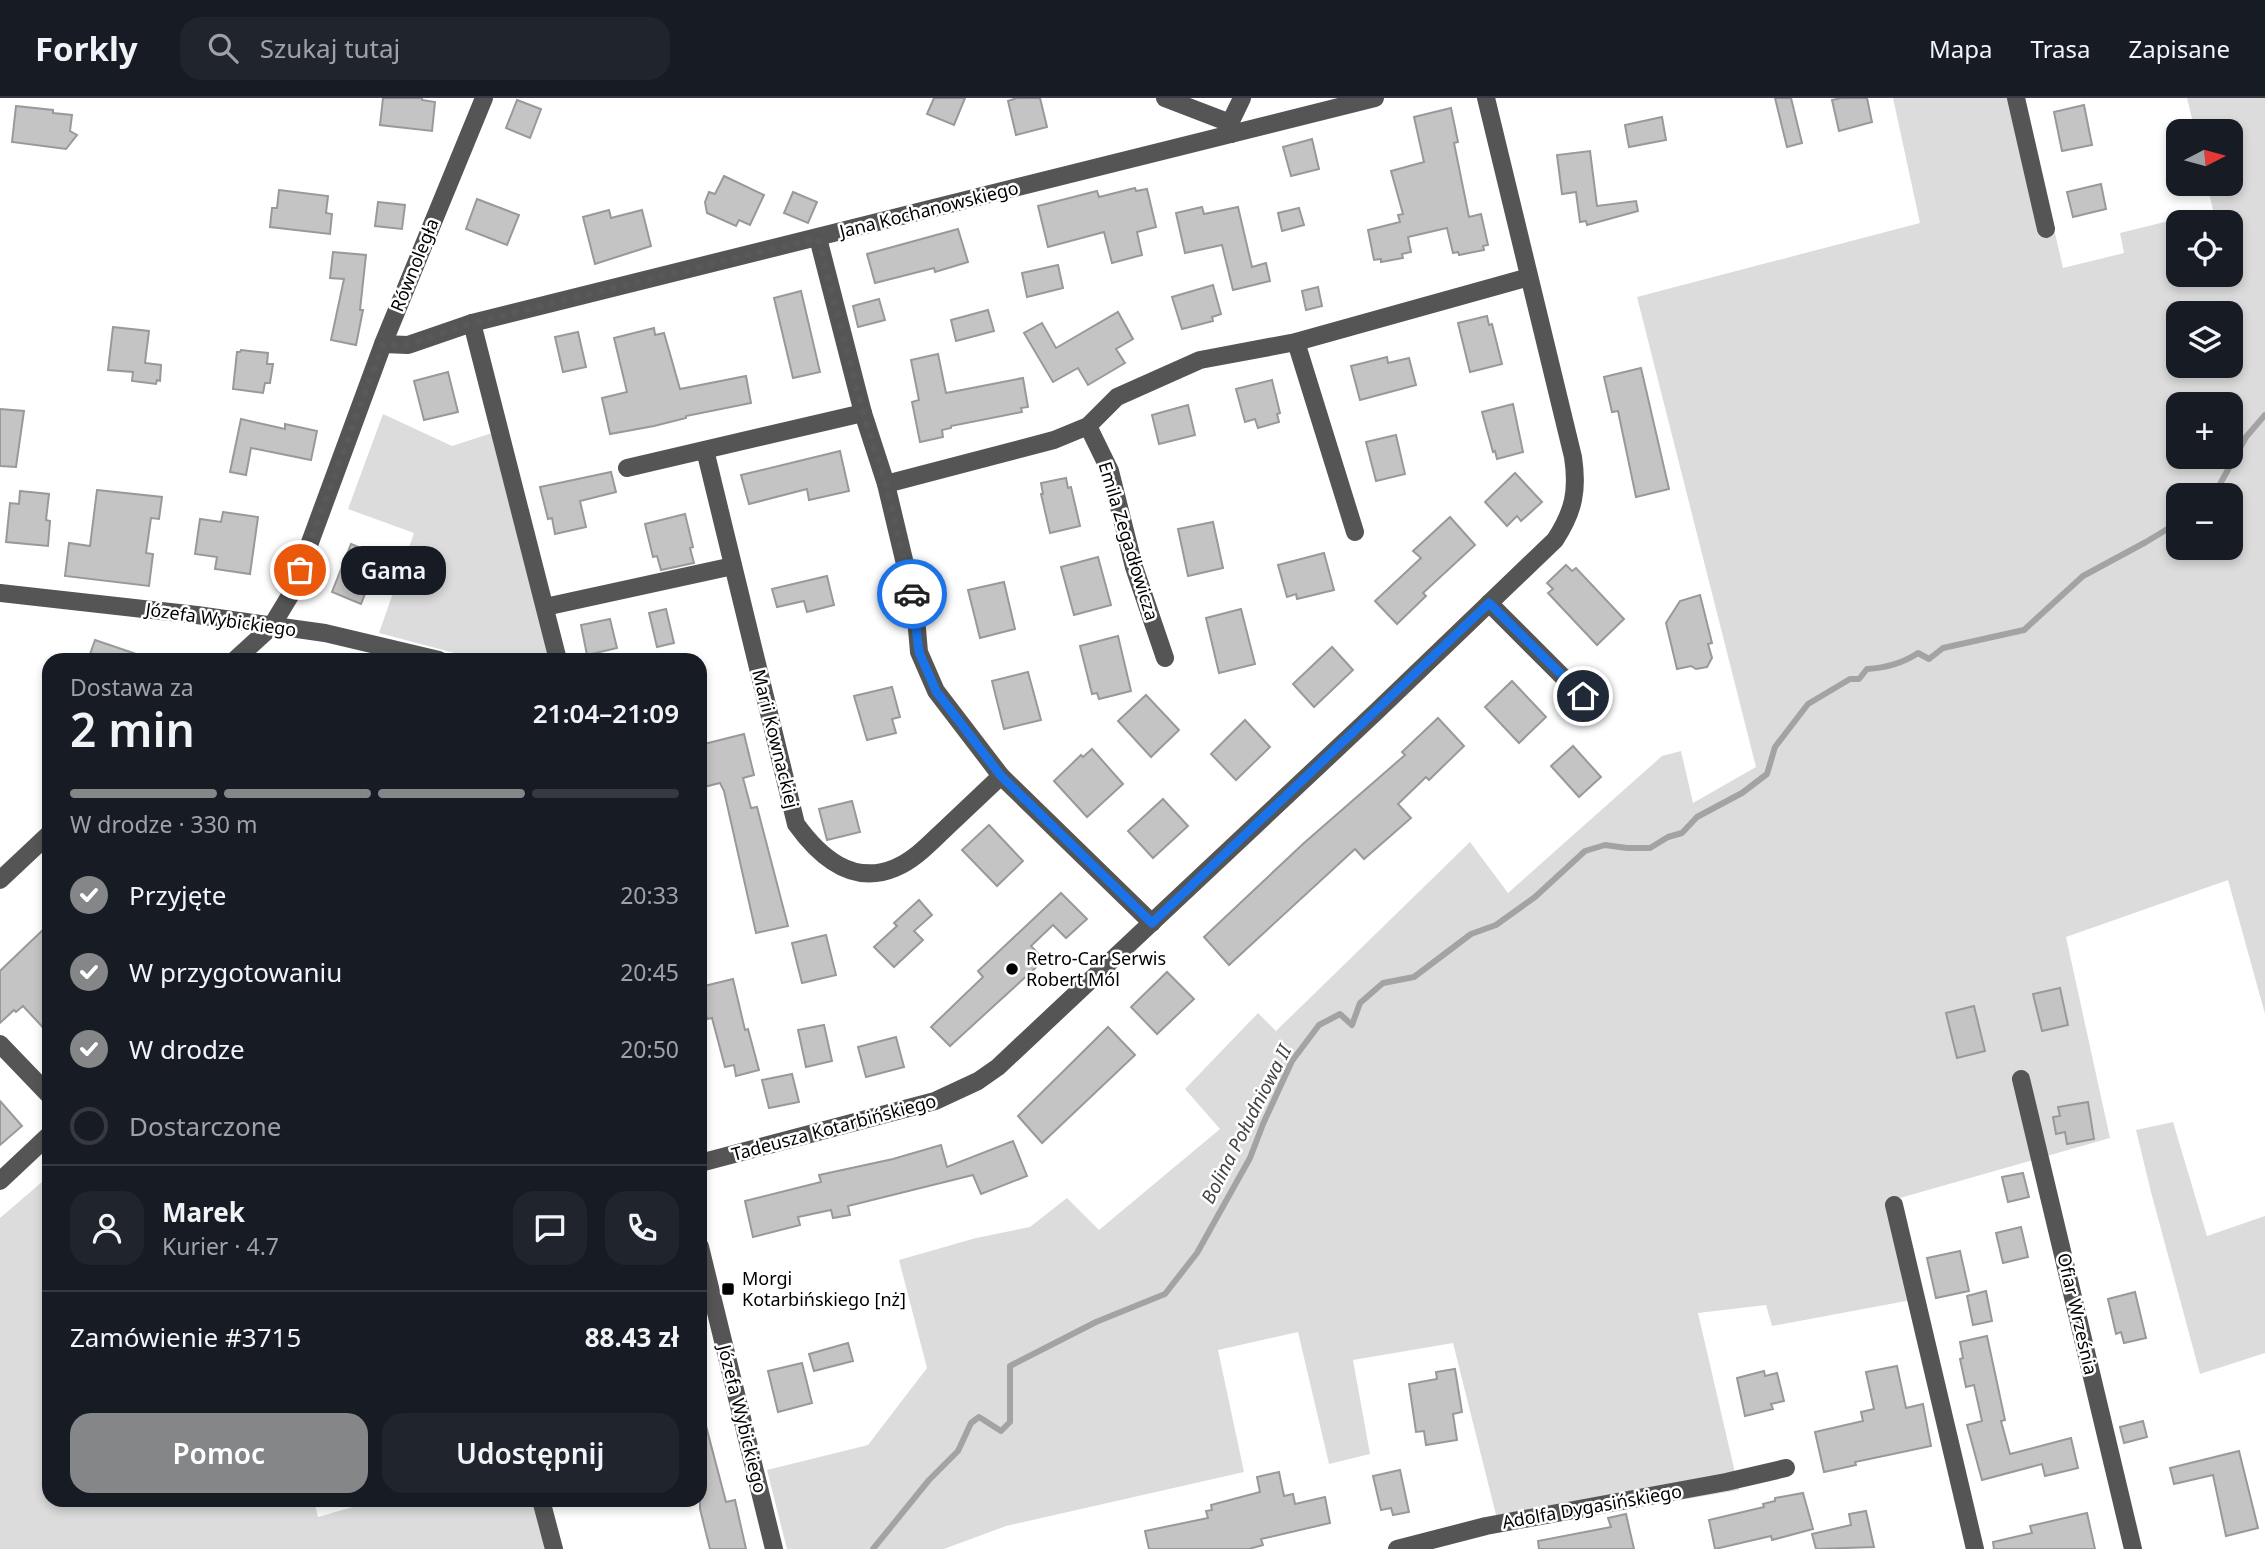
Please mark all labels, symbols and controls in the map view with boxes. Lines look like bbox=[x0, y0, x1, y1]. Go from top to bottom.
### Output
search box bbox=[180, 17, 670, 80]
text: Forkly bbox=[35, 26, 138, 71]
icon: search bbox=[204, 29, 242, 67]
text: Szukaj tutaj bbox=[260, 30, 400, 66]
text: Mapa bbox=[1929, 32, 1993, 65]
text: Trasa bbox=[2031, 32, 2091, 65]
text: Zapisane bbox=[2129, 32, 2230, 65]
north arrow bbox=[2166, 119, 2244, 196]
map controls bbox=[2166, 119, 2243, 560]
street label: Jana Kochanowskiego bbox=[835, 175, 1021, 243]
button: locate bbox=[2166, 210, 2243, 287]
street label: Równoległa bbox=[384, 214, 444, 315]
button: layers bbox=[2166, 301, 2243, 378]
button: + bbox=[2166, 392, 2243, 469]
street label: Emila Zegadłowicza bbox=[1093, 458, 1165, 623]
button: − bbox=[2166, 483, 2243, 560]
pin bbox=[270, 540, 330, 600]
callout: Gama bbox=[342, 546, 447, 594]
icon: bag bbox=[281, 551, 319, 589]
text: Gama bbox=[361, 554, 426, 586]
courier bbox=[877, 559, 947, 629]
icon: car bbox=[893, 575, 931, 613]
street label: Józefa Wybickiego bbox=[142, 596, 298, 641]
pin bbox=[1553, 666, 1613, 726]
street label: Marii Kownackiej bbox=[747, 667, 805, 811]
text: Dostawa za bbox=[70, 671, 194, 703]
icon: home bbox=[1564, 677, 1602, 715]
text: 21:04–21:09 bbox=[533, 695, 679, 731]
text: 2 min bbox=[70, 698, 195, 760]
text: W drodze · 330 m bbox=[70, 808, 257, 840]
icon: check bbox=[70, 876, 108, 914]
text: Przyjęte bbox=[129, 877, 226, 913]
text: 20:33 bbox=[620, 879, 679, 911]
place label: Retro-Car Serwis Robert Mól bbox=[1026, 946, 1166, 991]
icon: check bbox=[70, 953, 108, 991]
text: W przygotowaniu bbox=[129, 954, 342, 990]
text: 20:45 bbox=[620, 956, 679, 988]
marker: Retro-Car Serwis Robert Mól bbox=[1004, 961, 1020, 977]
icon: check bbox=[70, 1030, 108, 1068]
text: W drodze bbox=[129, 1031, 245, 1067]
text: 20:50 bbox=[620, 1033, 679, 1065]
water label: Bolina Południowa II bbox=[1195, 1038, 1298, 1208]
street label: Tadeusza Kotarbińskiego bbox=[729, 1088, 939, 1166]
text: Dostarczone bbox=[129, 1108, 282, 1144]
button: person bbox=[70, 1191, 144, 1265]
button: chat bbox=[513, 1191, 587, 1265]
button: phone bbox=[605, 1191, 679, 1265]
text: Marek bbox=[162, 1194, 245, 1230]
text: Kurier · 4.7 bbox=[162, 1230, 279, 1262]
street label: Ofiar Września bbox=[2052, 1251, 2104, 1377]
place label: Morgi Kotarbińskiego [nż] bbox=[742, 1266, 906, 1311]
marker: Morgi Kotarbińskiego [nż] bbox=[720, 1281, 736, 1297]
text: Zamówienie #3715 bbox=[70, 1319, 301, 1355]
text: 88.43 zł bbox=[585, 1319, 679, 1355]
street label: Józefa Wybickiego bbox=[712, 1340, 773, 1495]
button: Pomoc bbox=[70, 1413, 368, 1493]
button: Udostępnij bbox=[382, 1413, 679, 1493]
street label: Adolfa Dygasińskiego bbox=[1500, 1478, 1684, 1534]

